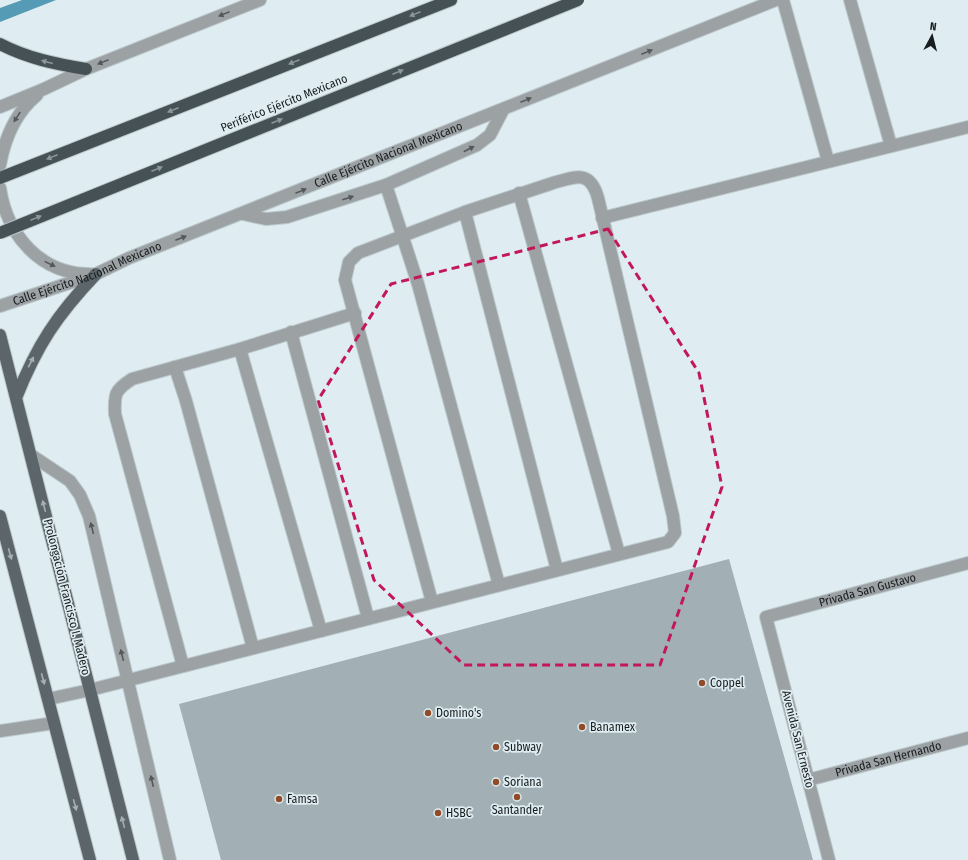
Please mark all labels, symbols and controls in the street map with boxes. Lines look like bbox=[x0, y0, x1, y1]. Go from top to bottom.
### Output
one-way arrow bbox=[217, 12, 229, 18]
one-way arrow bbox=[408, 12, 420, 18]
north arrow bbox=[912, 16, 952, 56]
text: N bbox=[929, 20, 937, 33]
one-way arrow bbox=[641, 49, 652, 55]
one-way arrow bbox=[41, 59, 53, 65]
one-way arrow bbox=[288, 59, 299, 65]
one-way arrow bbox=[97, 60, 109, 66]
one-way arrow bbox=[392, 69, 404, 75]
street label: Periférico Ejército Mexicano bbox=[219, 71, 349, 135]
one-way arrow bbox=[520, 97, 532, 103]
one-way arrow bbox=[166, 107, 178, 113]
one-way arrow bbox=[14, 111, 21, 123]
one-way arrow bbox=[272, 117, 284, 123]
street label: Calle Ejército Nacional Mexicano bbox=[312, 119, 464, 190]
one-way arrow bbox=[463, 146, 475, 153]
one-way arrow bbox=[45, 155, 57, 161]
one-way arrow bbox=[151, 166, 163, 172]
one-way arrow bbox=[296, 187, 308, 193]
one-way arrow bbox=[343, 194, 355, 200]
one-way arrow bbox=[31, 215, 42, 221]
one-way arrow bbox=[175, 235, 187, 241]
street label: Calle Ejército Nacional Mexicano bbox=[11, 239, 163, 308]
one-way arrow bbox=[44, 261, 55, 268]
one-way arrow bbox=[28, 356, 34, 367]
one-way arrow bbox=[40, 500, 46, 512]
street label: Prolongación Francisco I. Madero bbox=[41, 517, 93, 677]
one-way arrow bbox=[88, 522, 94, 534]
one-way arrow bbox=[7, 548, 13, 560]
street label: Privada San Gustavo bbox=[817, 570, 918, 610]
one-way arrow bbox=[119, 648, 125, 661]
one-way arrow bbox=[40, 673, 46, 686]
place label: Coppel bbox=[710, 676, 744, 690]
marker: Coppel bbox=[697, 678, 707, 688]
street label: Avenida San Ernesto bbox=[779, 689, 817, 789]
place label: Domino's bbox=[436, 706, 481, 720]
marker: Domino's bbox=[423, 708, 433, 718]
place label: Banamex bbox=[590, 720, 636, 734]
marker: Banamex bbox=[577, 722, 587, 732]
street label: Privada San Hernando bbox=[834, 738, 943, 780]
place label: Subway bbox=[504, 740, 542, 754]
marker: Subway bbox=[491, 742, 501, 752]
one-way arrow bbox=[149, 775, 155, 787]
place label: Soriana bbox=[504, 775, 542, 789]
marker: Soriana bbox=[491, 777, 501, 787]
place label: Famsa bbox=[287, 792, 318, 806]
marker: Santander bbox=[512, 792, 522, 802]
marker: Famsa bbox=[274, 794, 284, 804]
one-way arrow bbox=[72, 800, 78, 812]
place label: Santander bbox=[492, 803, 543, 817]
place label: HSBC bbox=[446, 806, 472, 820]
marker: HSBC bbox=[433, 808, 443, 818]
one-way arrow bbox=[120, 816, 126, 828]

